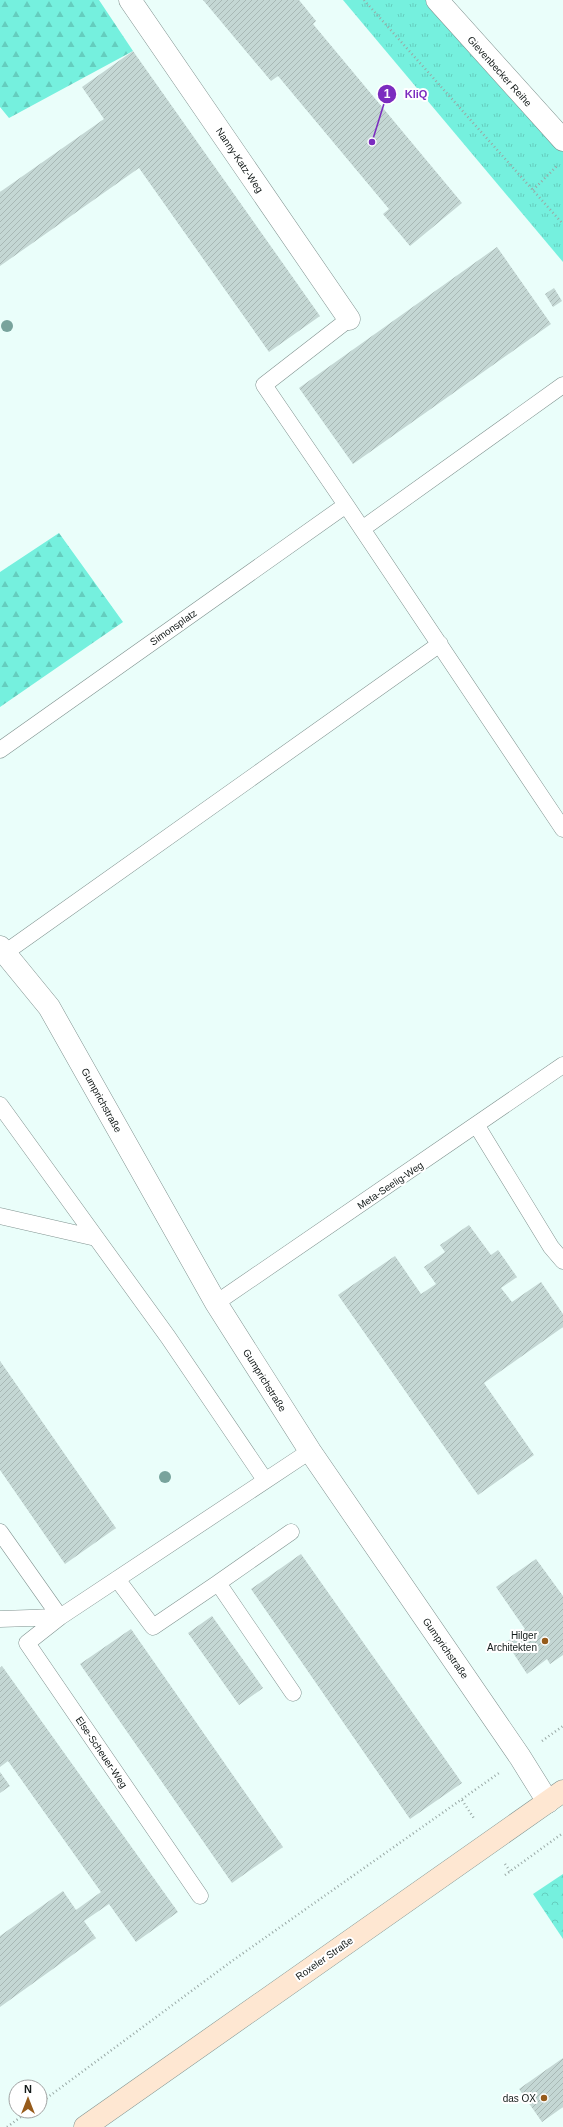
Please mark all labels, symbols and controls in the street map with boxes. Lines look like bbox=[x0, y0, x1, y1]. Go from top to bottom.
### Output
street label: Gievenbecker Reihe bbox=[465, 34, 534, 109]
callout: KliQ bbox=[377, 82, 435, 105]
text: 1 bbox=[384, 87, 391, 101]
text: KliQ bbox=[405, 88, 428, 100]
street label: Nanny-Katz-Weg bbox=[214, 126, 265, 195]
street label: Simonsplatz bbox=[148, 607, 199, 648]
street label: Gumprichstraße bbox=[79, 1066, 124, 1135]
street label: Meta-Seelig-Weg bbox=[355, 1159, 425, 1212]
street label: Gumprichstraße bbox=[241, 1347, 288, 1414]
street label: Gumprichstraße bbox=[421, 1616, 471, 1681]
place label: Hilger Architekten bbox=[487, 1630, 538, 1653]
marker: Hilger Architekten bbox=[540, 1636, 550, 1646]
street label: Else-Scheuer-Weg bbox=[74, 1714, 130, 1790]
street label: Roxeler Straße bbox=[294, 1934, 355, 1982]
north arrow bbox=[8, 2079, 48, 2119]
text: N bbox=[24, 2083, 32, 2095]
place label: das OX bbox=[503, 2093, 536, 2104]
marker: das OX bbox=[539, 2093, 549, 2103]

